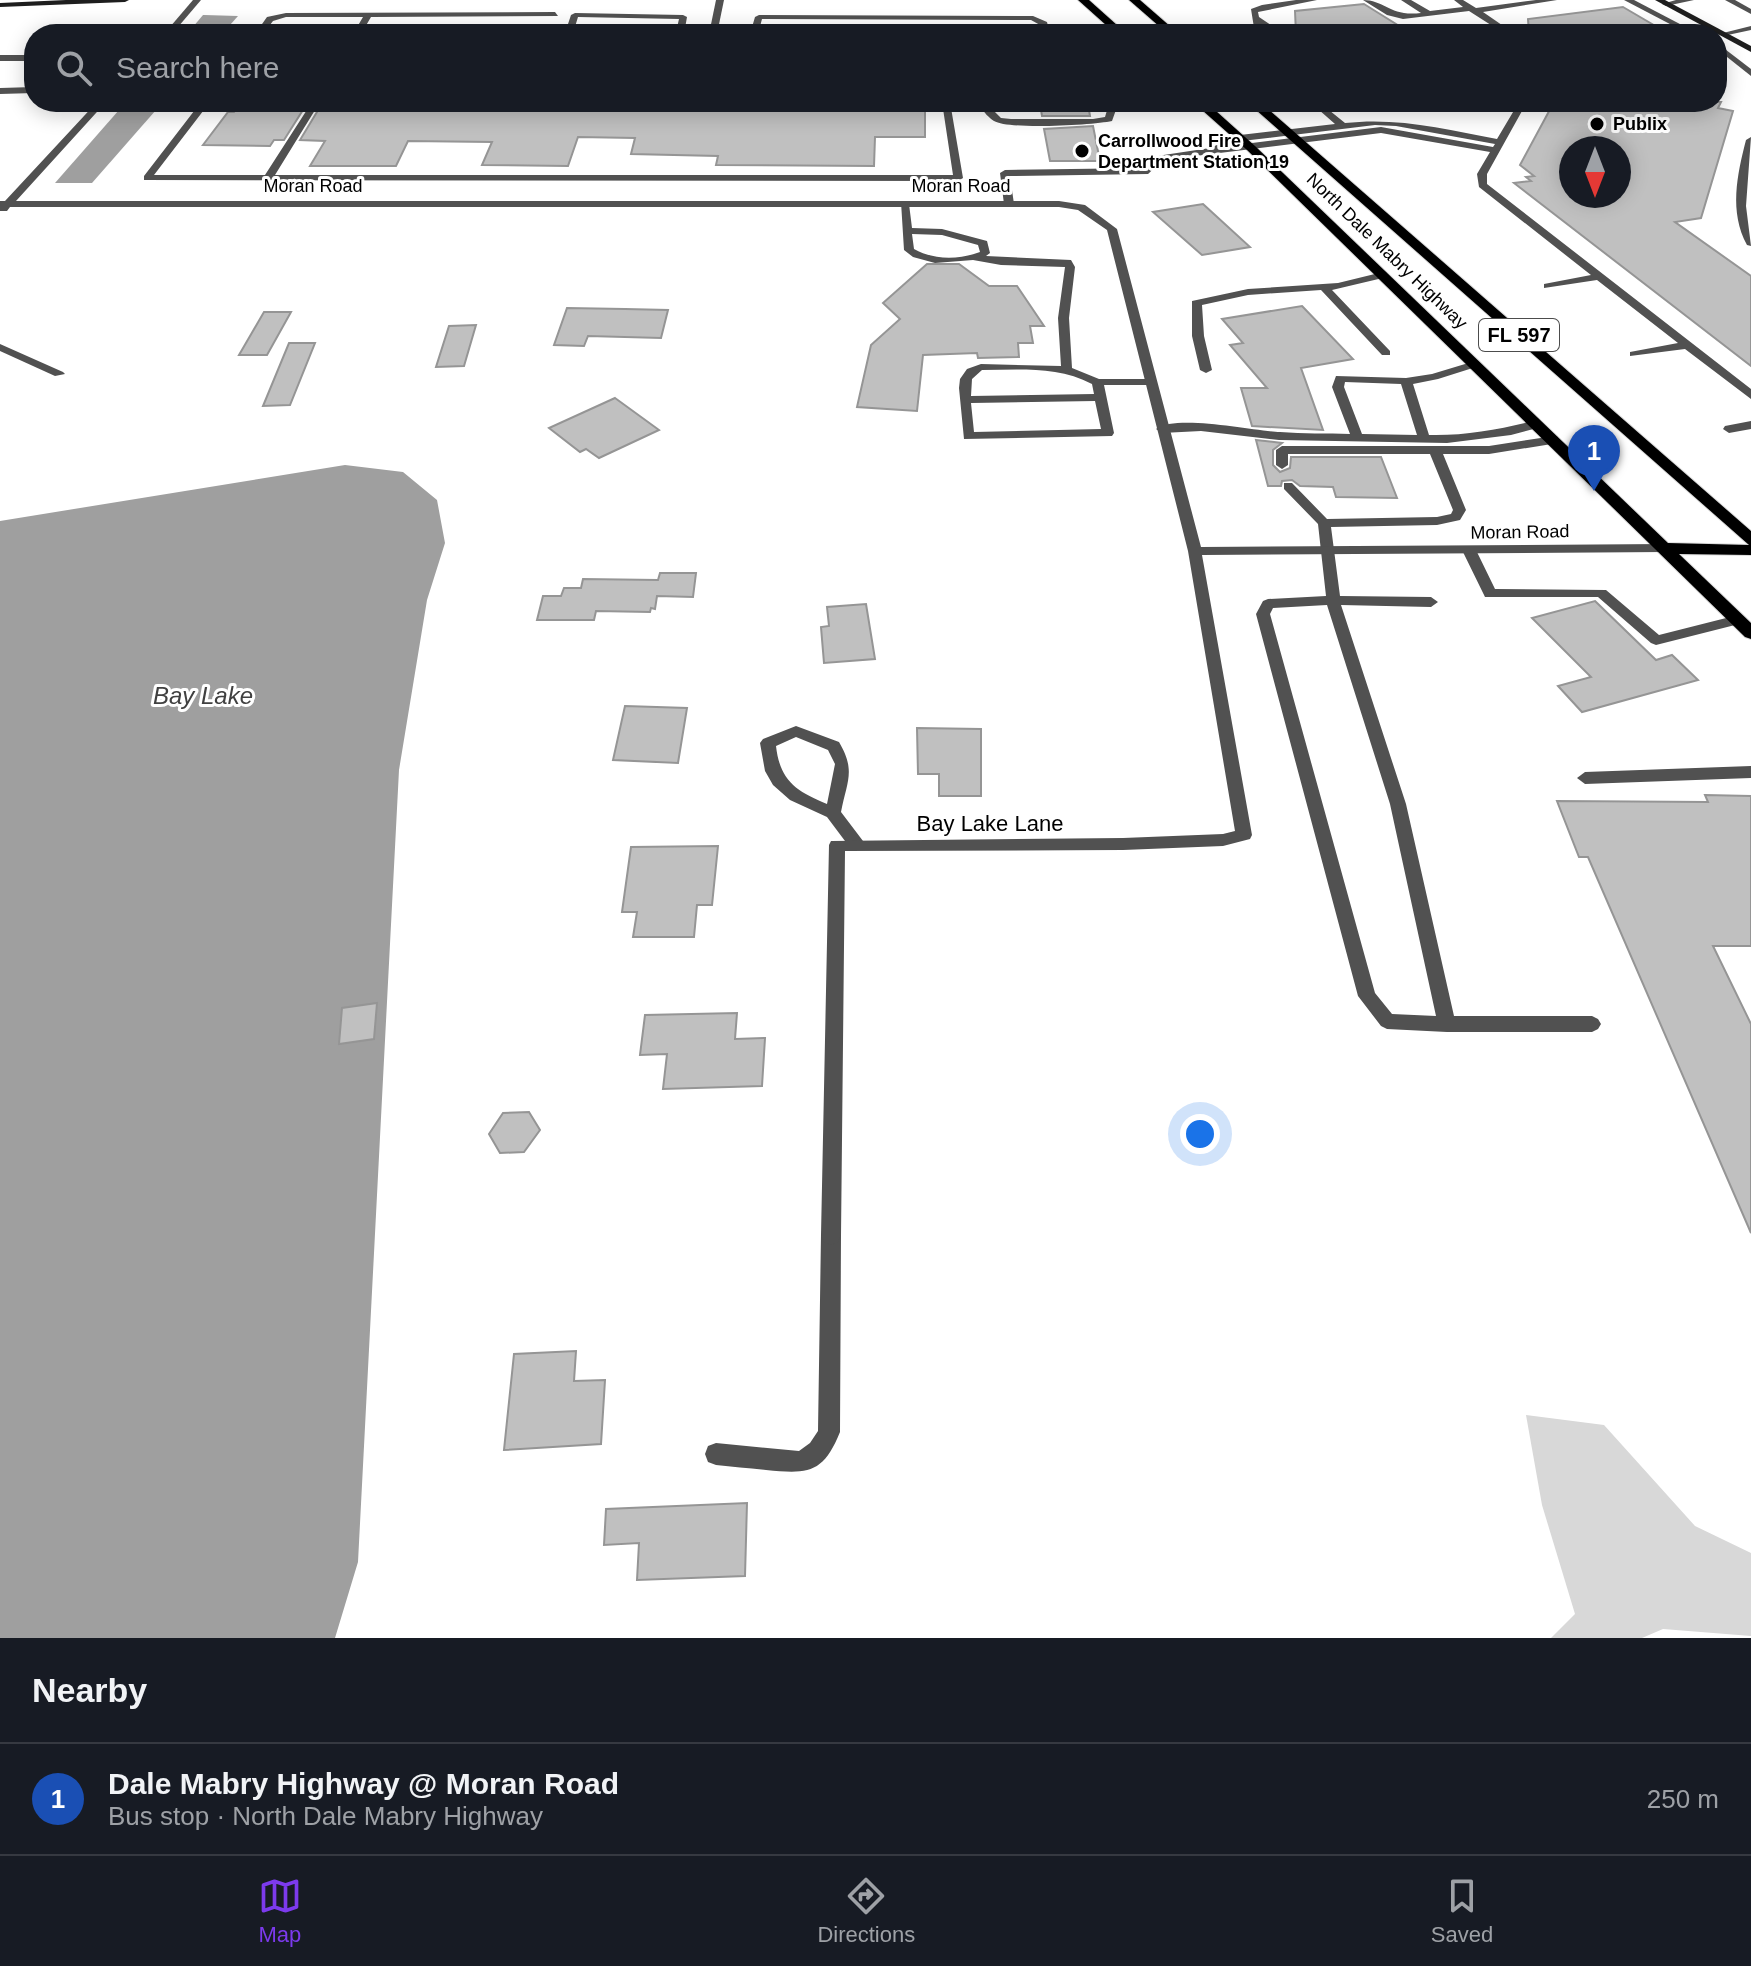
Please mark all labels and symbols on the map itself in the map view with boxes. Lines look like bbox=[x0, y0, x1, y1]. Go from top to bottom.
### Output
place label: Publix bbox=[1613, 114, 1667, 134]
marker: Publix bbox=[1588, 115, 1606, 133]
place label: Carrollwood Fire Department Station 19 bbox=[1098, 131, 1289, 172]
north arrow bbox=[1559, 136, 1631, 208]
marker: Carrollwood Fire Department Station 19 bbox=[1073, 142, 1091, 160]
street label: North Dale Mabry Highway bbox=[1303, 169, 1471, 333]
street label: Moran Road bbox=[263, 176, 363, 196]
street label: Moran Road bbox=[911, 176, 1011, 196]
road number: FL 597 bbox=[1479, 319, 1559, 351]
pin: 1 bbox=[1568, 425, 1620, 491]
street label: Moran Road bbox=[1470, 521, 1570, 543]
water label: Bay Lake bbox=[153, 682, 253, 709]
street label: Bay Lake Lane bbox=[917, 811, 1063, 836]
your location bbox=[1180, 1114, 1220, 1154]

